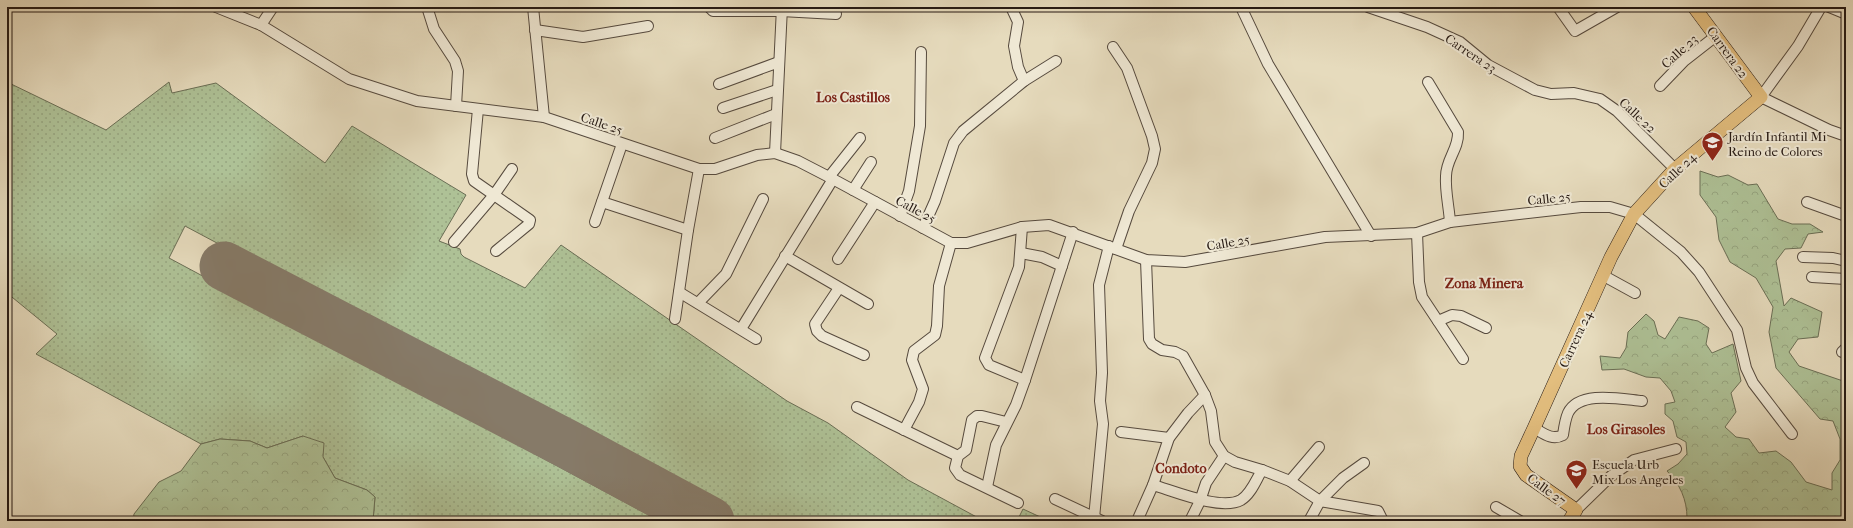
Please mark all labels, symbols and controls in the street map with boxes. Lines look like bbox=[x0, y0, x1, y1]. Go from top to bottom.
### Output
street label: Carrera 22 bbox=[1704, 24, 1751, 81]
street label: Carrera 23 bbox=[1442, 31, 1499, 76]
street label: Calle 23 bbox=[1658, 31, 1700, 71]
district label: Los Castillos bbox=[816, 89, 891, 106]
street label: Calle 22 bbox=[1616, 95, 1659, 136]
street label: Calle 25 bbox=[579, 109, 625, 138]
place label: Jardín Infantil Mi Reino de Colores bbox=[1727, 129, 1826, 159]
school or university icon: Jardín Infantil Mi Reino de Colores bbox=[1700, 130, 1726, 163]
street label: Calle 24 bbox=[1656, 149, 1699, 191]
street label: Calle 25 bbox=[1527, 189, 1572, 208]
street label: Calle 25 bbox=[893, 193, 939, 226]
street label: Calle 25 bbox=[1205, 231, 1251, 254]
district label: Zona Minera bbox=[1445, 275, 1524, 292]
street label: Carrera 24 bbox=[1556, 308, 1595, 370]
district label: Los Girasoles bbox=[1587, 421, 1666, 438]
place label: Escuela Urb Mix Los Angeles bbox=[1592, 457, 1684, 487]
school or university icon: Escuela Urb Mix Los Angeles bbox=[1564, 458, 1590, 491]
district label: Condoto bbox=[1155, 460, 1207, 477]
street label: Calle 27 bbox=[1524, 470, 1569, 508]

